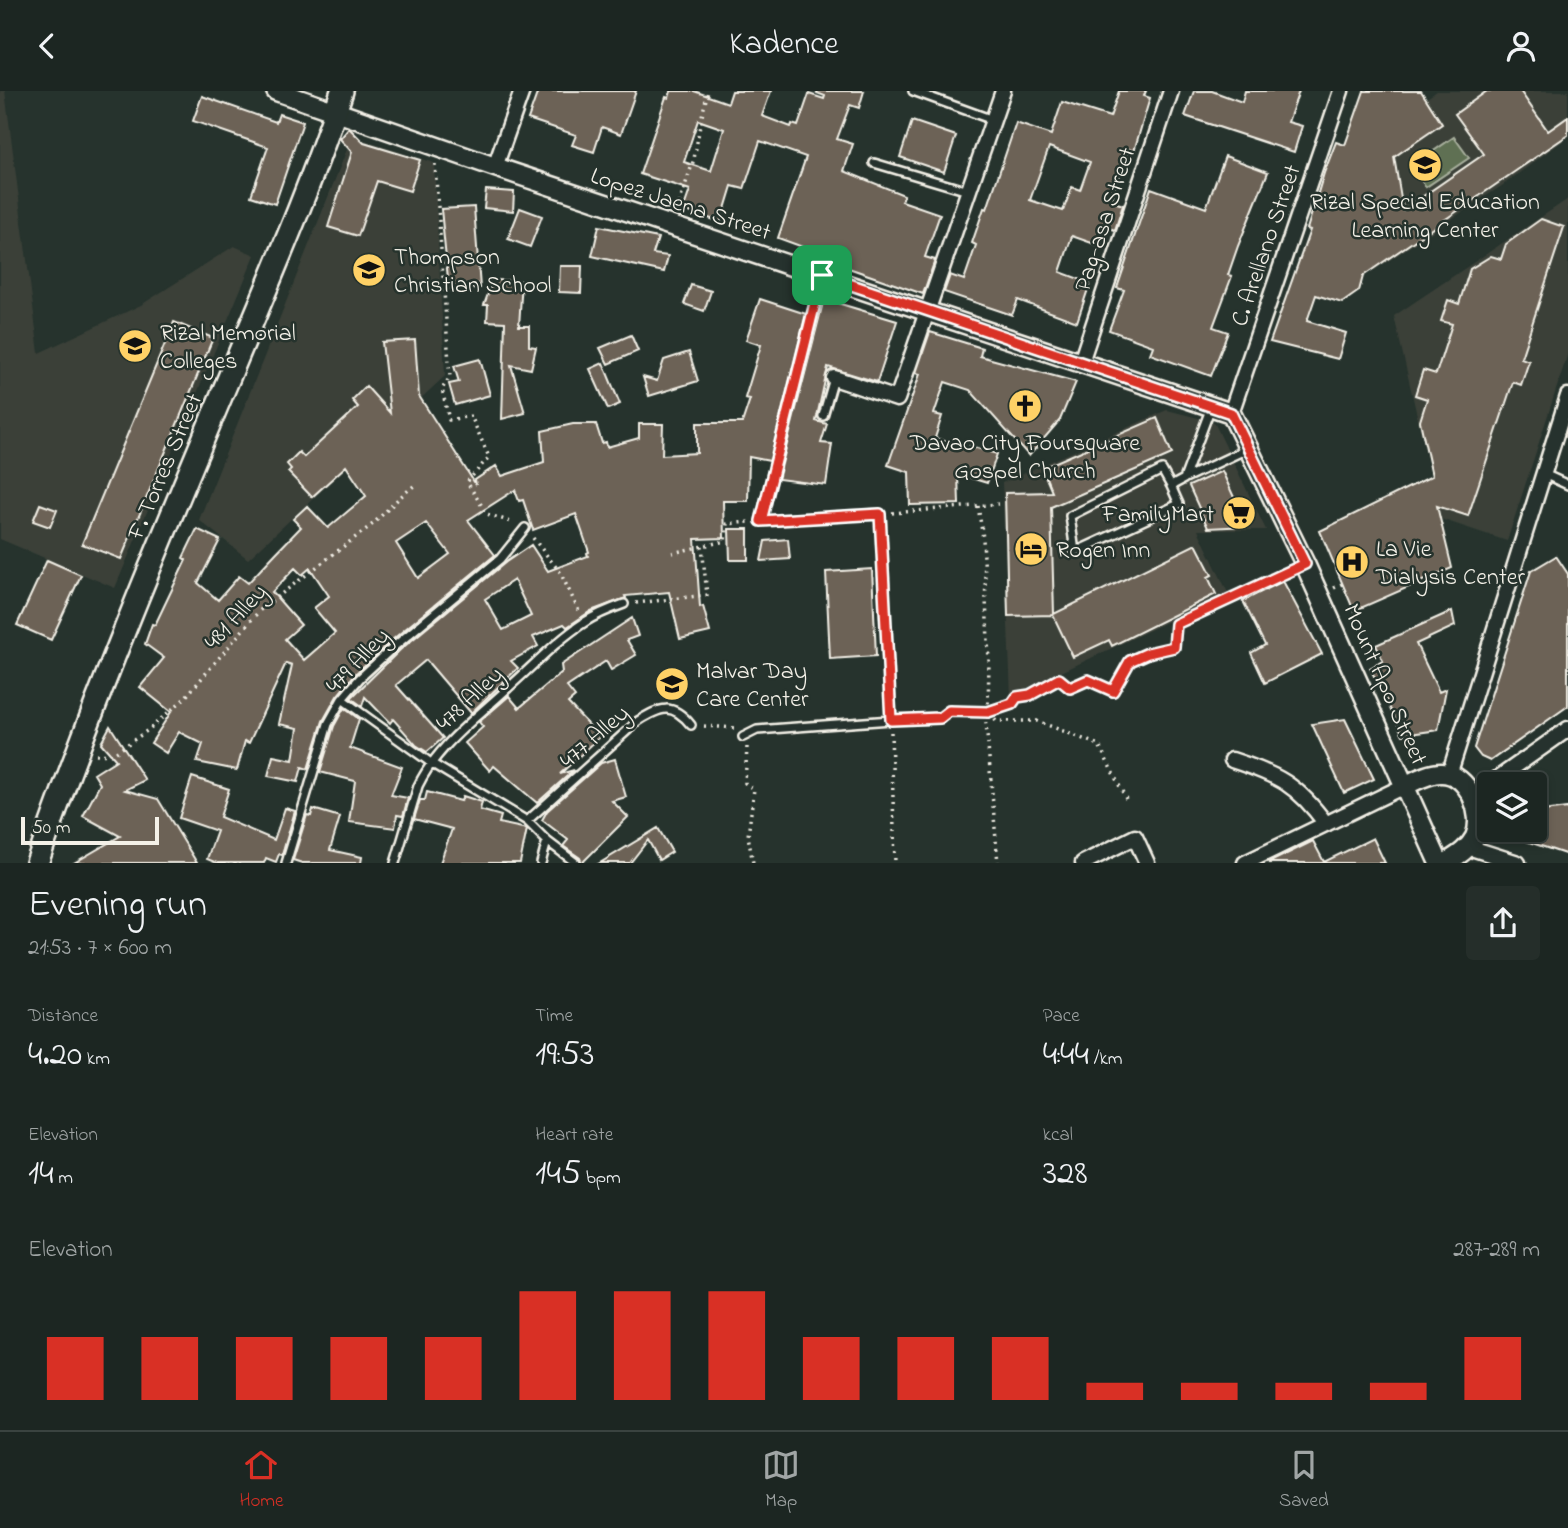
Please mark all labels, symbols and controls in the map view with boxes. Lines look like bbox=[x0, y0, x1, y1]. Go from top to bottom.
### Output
text: Kadence bbox=[729, 22, 839, 69]
icon: back bbox=[28, 27, 66, 65]
icon: person bbox=[1502, 27, 1540, 65]
street label: Pag-asa Street bbox=[1067, 143, 1146, 296]
school or university icon: Rizal Special Education Learning Center bbox=[1406, 146, 1444, 184]
street label: Lopez Jaena Street bbox=[585, 160, 775, 251]
street label: C. Arellano Street bbox=[1223, 160, 1311, 331]
place label: Rizal Special Education Learning Center bbox=[1310, 186, 1540, 249]
place label: Thompson Christian School bbox=[394, 241, 551, 304]
pin bbox=[792, 245, 852, 305]
school or university icon: Thompson Christian School bbox=[350, 251, 388, 289]
icon: arrive bbox=[803, 256, 841, 294]
place label: Rizal Memorial Colleges bbox=[160, 317, 296, 380]
school or university icon: Rizal Memorial Colleges bbox=[116, 327, 154, 365]
church icon: Davao City Foursquare Gospel Church bbox=[1006, 387, 1044, 425]
street label: F. Torres Street bbox=[119, 388, 213, 547]
place label: Davao City Foursquare Gospel Church bbox=[909, 427, 1140, 490]
supermarket icon: FamilyMart bbox=[1220, 494, 1258, 532]
place label: FamilyMart bbox=[1101, 498, 1214, 534]
hotel icon: Rogen Inn bbox=[1012, 530, 1050, 568]
place label: La Vie Dialysis Center bbox=[1375, 533, 1526, 597]
place label: Rogen Inn bbox=[1056, 534, 1150, 569]
hospital icon: La Vie Dialysis Center bbox=[1333, 543, 1371, 581]
street label: 481 Alley bbox=[197, 577, 277, 659]
street label: Mount Apo Street bbox=[1332, 599, 1435, 771]
street label: 479 Alley bbox=[318, 621, 400, 703]
place label: Malvar Day Care Center bbox=[696, 655, 809, 718]
street label: 478 Alley bbox=[429, 659, 513, 741]
school or university icon: Malvar Day Care Center bbox=[653, 665, 691, 703]
street label: 477 Alley bbox=[553, 698, 639, 779]
map controls bbox=[1477, 772, 1547, 842]
button: layers bbox=[1477, 772, 1547, 842]
scale bar bbox=[21, 814, 159, 846]
text: 50 m bbox=[32, 815, 71, 842]
text: Evening run bbox=[28, 878, 207, 934]
button: share bbox=[1466, 886, 1540, 960]
text: 21:53 · 7 × 600 m bbox=[28, 932, 172, 965]
text: Distance bbox=[28, 1003, 98, 1030]
text: Time bbox=[535, 1003, 573, 1030]
text: Pace bbox=[1043, 1003, 1080, 1030]
text: 4.20 bbox=[28, 1030, 82, 1081]
text: 19:53 bbox=[535, 1030, 594, 1081]
text: 4:44 bbox=[1043, 1030, 1089, 1081]
text: km bbox=[82, 1046, 110, 1073]
text: /km bbox=[1089, 1046, 1123, 1073]
text: Elevation bbox=[28, 1122, 98, 1149]
text: Heart rate bbox=[535, 1122, 613, 1149]
text: kcal bbox=[1043, 1122, 1073, 1149]
text: 14 bbox=[28, 1149, 54, 1200]
text: 145 bbox=[535, 1149, 581, 1200]
text: 328 bbox=[1043, 1149, 1088, 1200]
text: m bbox=[54, 1165, 73, 1192]
text: bpm bbox=[581, 1165, 621, 1192]
text: Elevation bbox=[28, 1234, 113, 1267]
text: 287–289 m bbox=[1453, 1234, 1540, 1267]
tab: Home bbox=[239, 1446, 284, 1515]
tab: Map bbox=[762, 1446, 800, 1515]
tab: Saved bbox=[1279, 1446, 1329, 1515]

